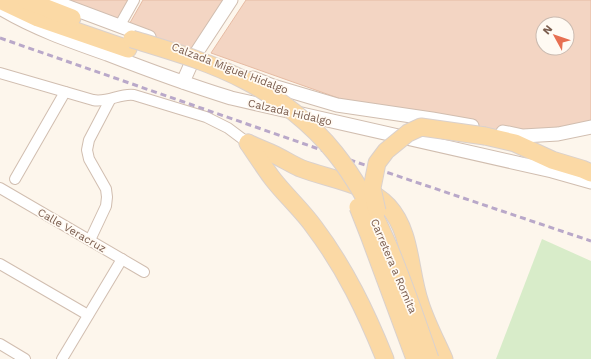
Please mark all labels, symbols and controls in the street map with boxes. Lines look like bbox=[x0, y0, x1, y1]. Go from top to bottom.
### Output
north arrow bbox=[535, 16, 575, 56]
text: N bbox=[540, 23, 555, 37]
street label: Calzada Miguel Hidalgo bbox=[170, 40, 290, 97]
street label: Calzada Hidalgo bbox=[247, 97, 333, 128]
street label: Calle Veracruz bbox=[35, 206, 108, 255]
street label: Carretera a Romita bbox=[368, 217, 419, 315]

